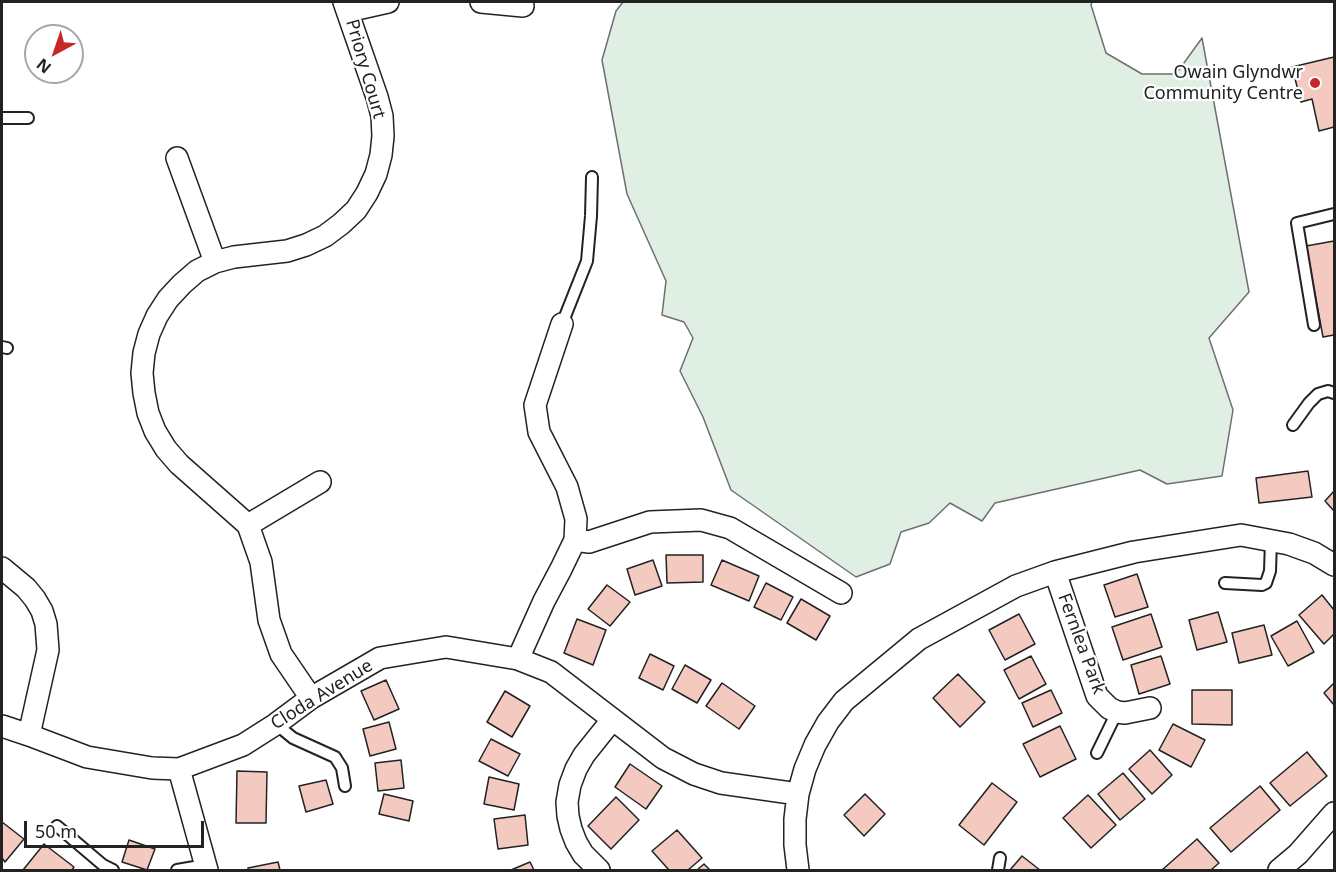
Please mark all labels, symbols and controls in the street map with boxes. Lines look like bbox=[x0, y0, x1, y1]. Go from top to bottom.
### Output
street label: Priory Court bbox=[340, 17, 390, 121]
north arrow bbox=[24, 24, 84, 84]
text: N bbox=[32, 54, 56, 79]
place label: Owain Glyndwr Community Centre bbox=[1143, 62, 1303, 104]
marker: Owain Glyndwr Community Centre bbox=[1308, 76, 1322, 90]
street label: Fernlea Park bbox=[1053, 591, 1109, 697]
street label: Cloda Avenue bbox=[267, 655, 377, 735]
scale bar bbox=[27, 809, 207, 847]
text: 50 m bbox=[35, 819, 77, 843]

